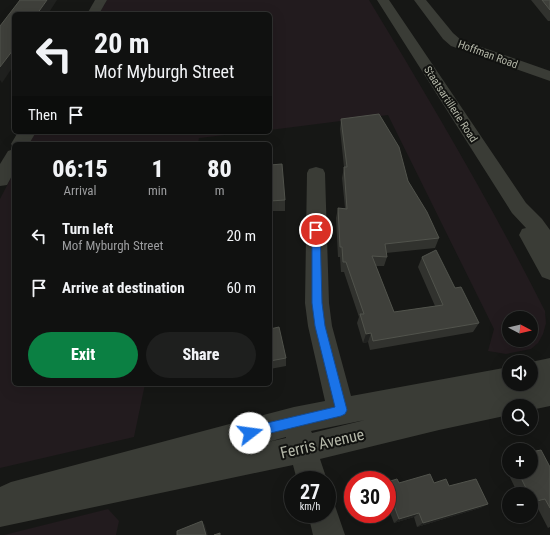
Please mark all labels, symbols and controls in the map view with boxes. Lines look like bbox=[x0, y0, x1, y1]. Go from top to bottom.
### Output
text: 20 m bbox=[94, 27, 150, 60]
icon: left bbox=[28, 28, 80, 80]
street label: Hoffman Road bbox=[456, 38, 520, 71]
text: Mof Myburgh Street bbox=[94, 61, 234, 82]
street label: Staatsartillerie Road bbox=[421, 64, 480, 145]
icon: arrive bbox=[65, 104, 87, 126]
text: Then bbox=[28, 106, 57, 124]
text: 06:15 bbox=[52, 155, 108, 183]
text: 1 bbox=[151, 155, 164, 183]
text: 80 bbox=[207, 155, 232, 183]
text: Arrival bbox=[63, 183, 97, 198]
text: min bbox=[148, 183, 167, 198]
text: m bbox=[215, 183, 224, 198]
pin bbox=[299, 213, 333, 247]
icon: arrive bbox=[305, 219, 327, 241]
text: Turn left bbox=[62, 220, 113, 238]
icon: left bbox=[28, 225, 50, 247]
text: 20 m bbox=[226, 227, 256, 245]
text: Mof Myburgh Street bbox=[62, 238, 163, 253]
icon: arrive bbox=[28, 277, 50, 299]
text: Arrive at destination bbox=[62, 279, 185, 297]
text: 60 m bbox=[226, 279, 256, 297]
north arrow bbox=[502, 311, 538, 347]
map controls bbox=[502, 311, 538, 523]
button: Exit bbox=[28, 332, 138, 378]
button: Share bbox=[146, 332, 256, 378]
button: sound bbox=[502, 355, 538, 391]
button: search bbox=[502, 399, 538, 435]
position arrow bbox=[229, 412, 271, 454]
street label: Ferris Avenue bbox=[278, 425, 366, 462]
button: + bbox=[502, 443, 538, 479]
speed limit sign: 30 bbox=[344, 471, 396, 523]
text: 27 bbox=[300, 480, 320, 504]
button: − bbox=[502, 487, 538, 523]
text: km/h bbox=[300, 501, 320, 512]

